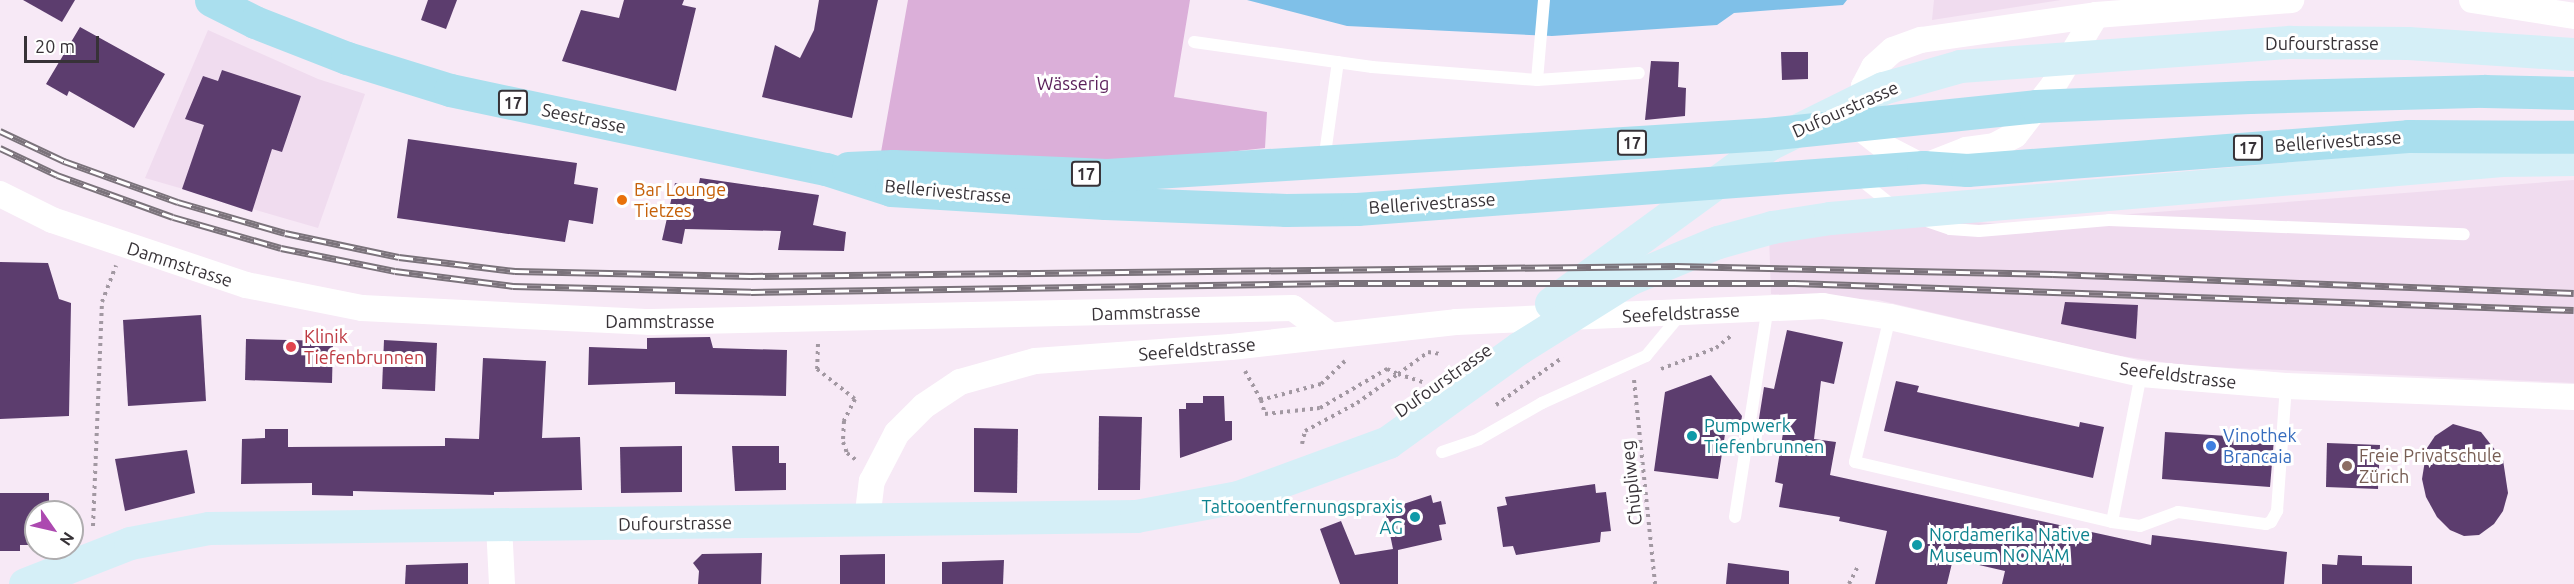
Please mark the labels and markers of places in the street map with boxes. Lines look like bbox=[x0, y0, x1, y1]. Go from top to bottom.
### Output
place label: Bar Lounge Tietzes bbox=[634, 179, 726, 222]
marker: Bar Lounge Tietzes bbox=[615, 193, 629, 207]
place label: Klinik Tiefenbrunnen bbox=[304, 326, 424, 368]
marker: Klinik Tiefenbrunnen bbox=[282, 338, 300, 356]
place label: Pumpwerk Tiefenbrunnen bbox=[1704, 415, 1824, 458]
place label: Vinothek Brancaia bbox=[2223, 425, 2297, 468]
marker: Pumpwerk Tiefenbrunnen bbox=[1685, 429, 1699, 443]
marker: Vinothek Brancaia bbox=[2204, 439, 2218, 453]
place label: Freie Privatschule Zürich bbox=[2359, 445, 2502, 488]
marker: Freie Privatschule Zürich bbox=[2340, 459, 2354, 473]
place label: Tattooentfernungspraxis AG bbox=[1202, 496, 1403, 538]
marker: Tattooentfernungspraxis AG bbox=[1408, 510, 1422, 524]
place label: Nordamerika Native Museum NONAM bbox=[1929, 524, 2090, 566]
marker: Nordamerika Native Museum NONAM bbox=[1910, 538, 1924, 552]

